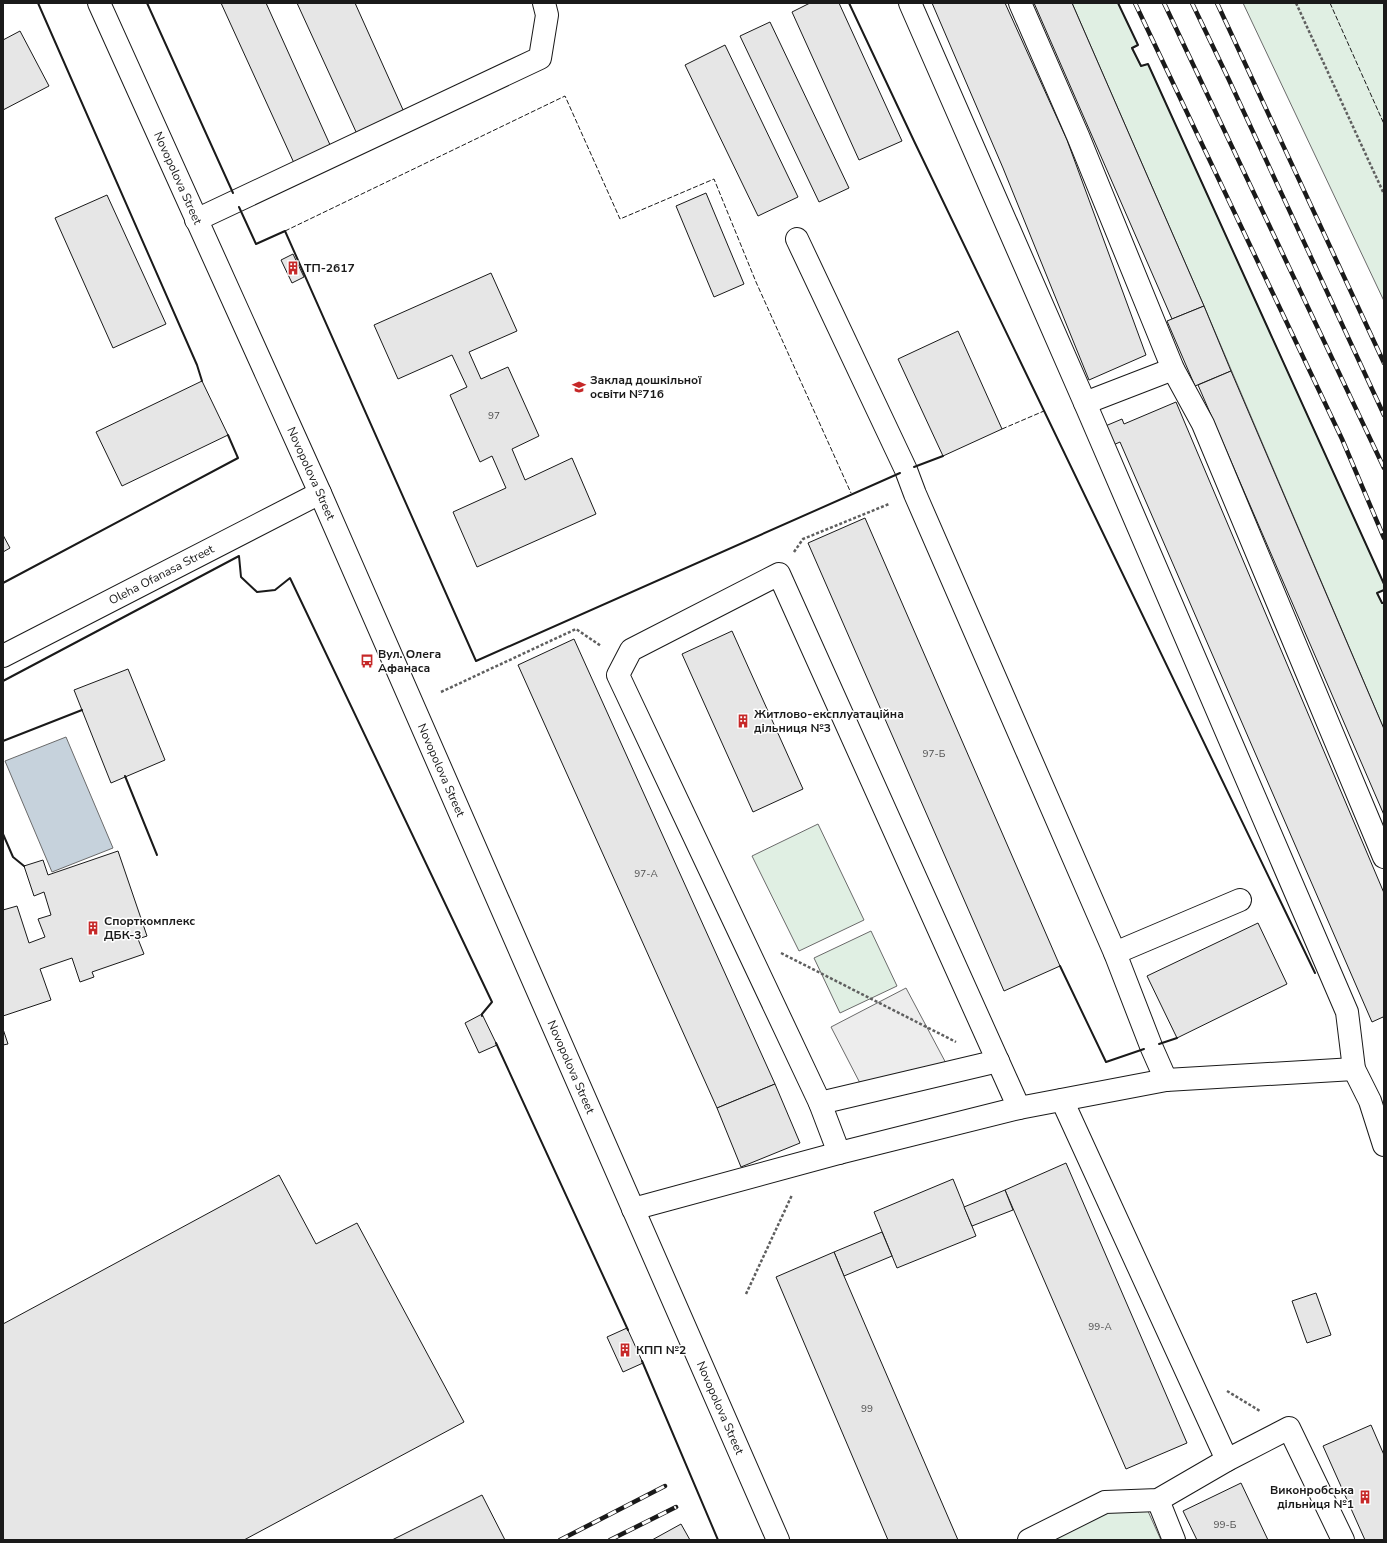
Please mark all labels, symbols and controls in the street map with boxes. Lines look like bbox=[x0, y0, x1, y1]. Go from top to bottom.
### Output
street label: Novopolova Street bbox=[150, 129, 206, 228]
building icon: ТП-2617 bbox=[285, 260, 301, 276]
place label: ТП-2617 bbox=[304, 260, 355, 276]
place label: Заклад дошкільної освіти №716 bbox=[590, 372, 702, 402]
school or university icon: Заклад дошкільної освіти №716 bbox=[571, 379, 587, 395]
house number: 97 bbox=[488, 409, 500, 423]
street label: Novopolova Street bbox=[283, 424, 339, 523]
street label: Oleha Ofanasa Street bbox=[106, 541, 217, 608]
place label: Вул. Олега Афанаса bbox=[378, 646, 441, 676]
bus stop icon: Вул. Олега Афанаса bbox=[359, 653, 375, 669]
place label: Житлово-експлуатаційна дільниця №3 bbox=[754, 706, 904, 736]
building icon: Житлово-експлуатаційна дільниця №3 bbox=[735, 713, 751, 729]
street label: Novopolova Street bbox=[414, 721, 469, 820]
house number: 97-Б bbox=[923, 747, 946, 761]
house number: 97-А bbox=[634, 867, 658, 881]
place label: Спорткомплекс ДБК-3 bbox=[104, 913, 195, 943]
building icon: Спорткомплекс ДБК-3 bbox=[85, 920, 101, 936]
street label: Novopolova Street bbox=[544, 1018, 599, 1117]
house number: 99-А bbox=[1088, 1320, 1112, 1334]
building icon: КПП №2 bbox=[617, 1342, 633, 1358]
place label: КПП №2 bbox=[636, 1342, 686, 1358]
street label: Novopolova Street bbox=[693, 1359, 748, 1458]
house number: 99 bbox=[861, 1402, 873, 1416]
place label: Виконробська дільниця №1 bbox=[1270, 1482, 1354, 1512]
building icon: Виконробська дільниця №1 bbox=[1357, 1489, 1373, 1505]
house number: 99-Б bbox=[1214, 1518, 1237, 1532]

